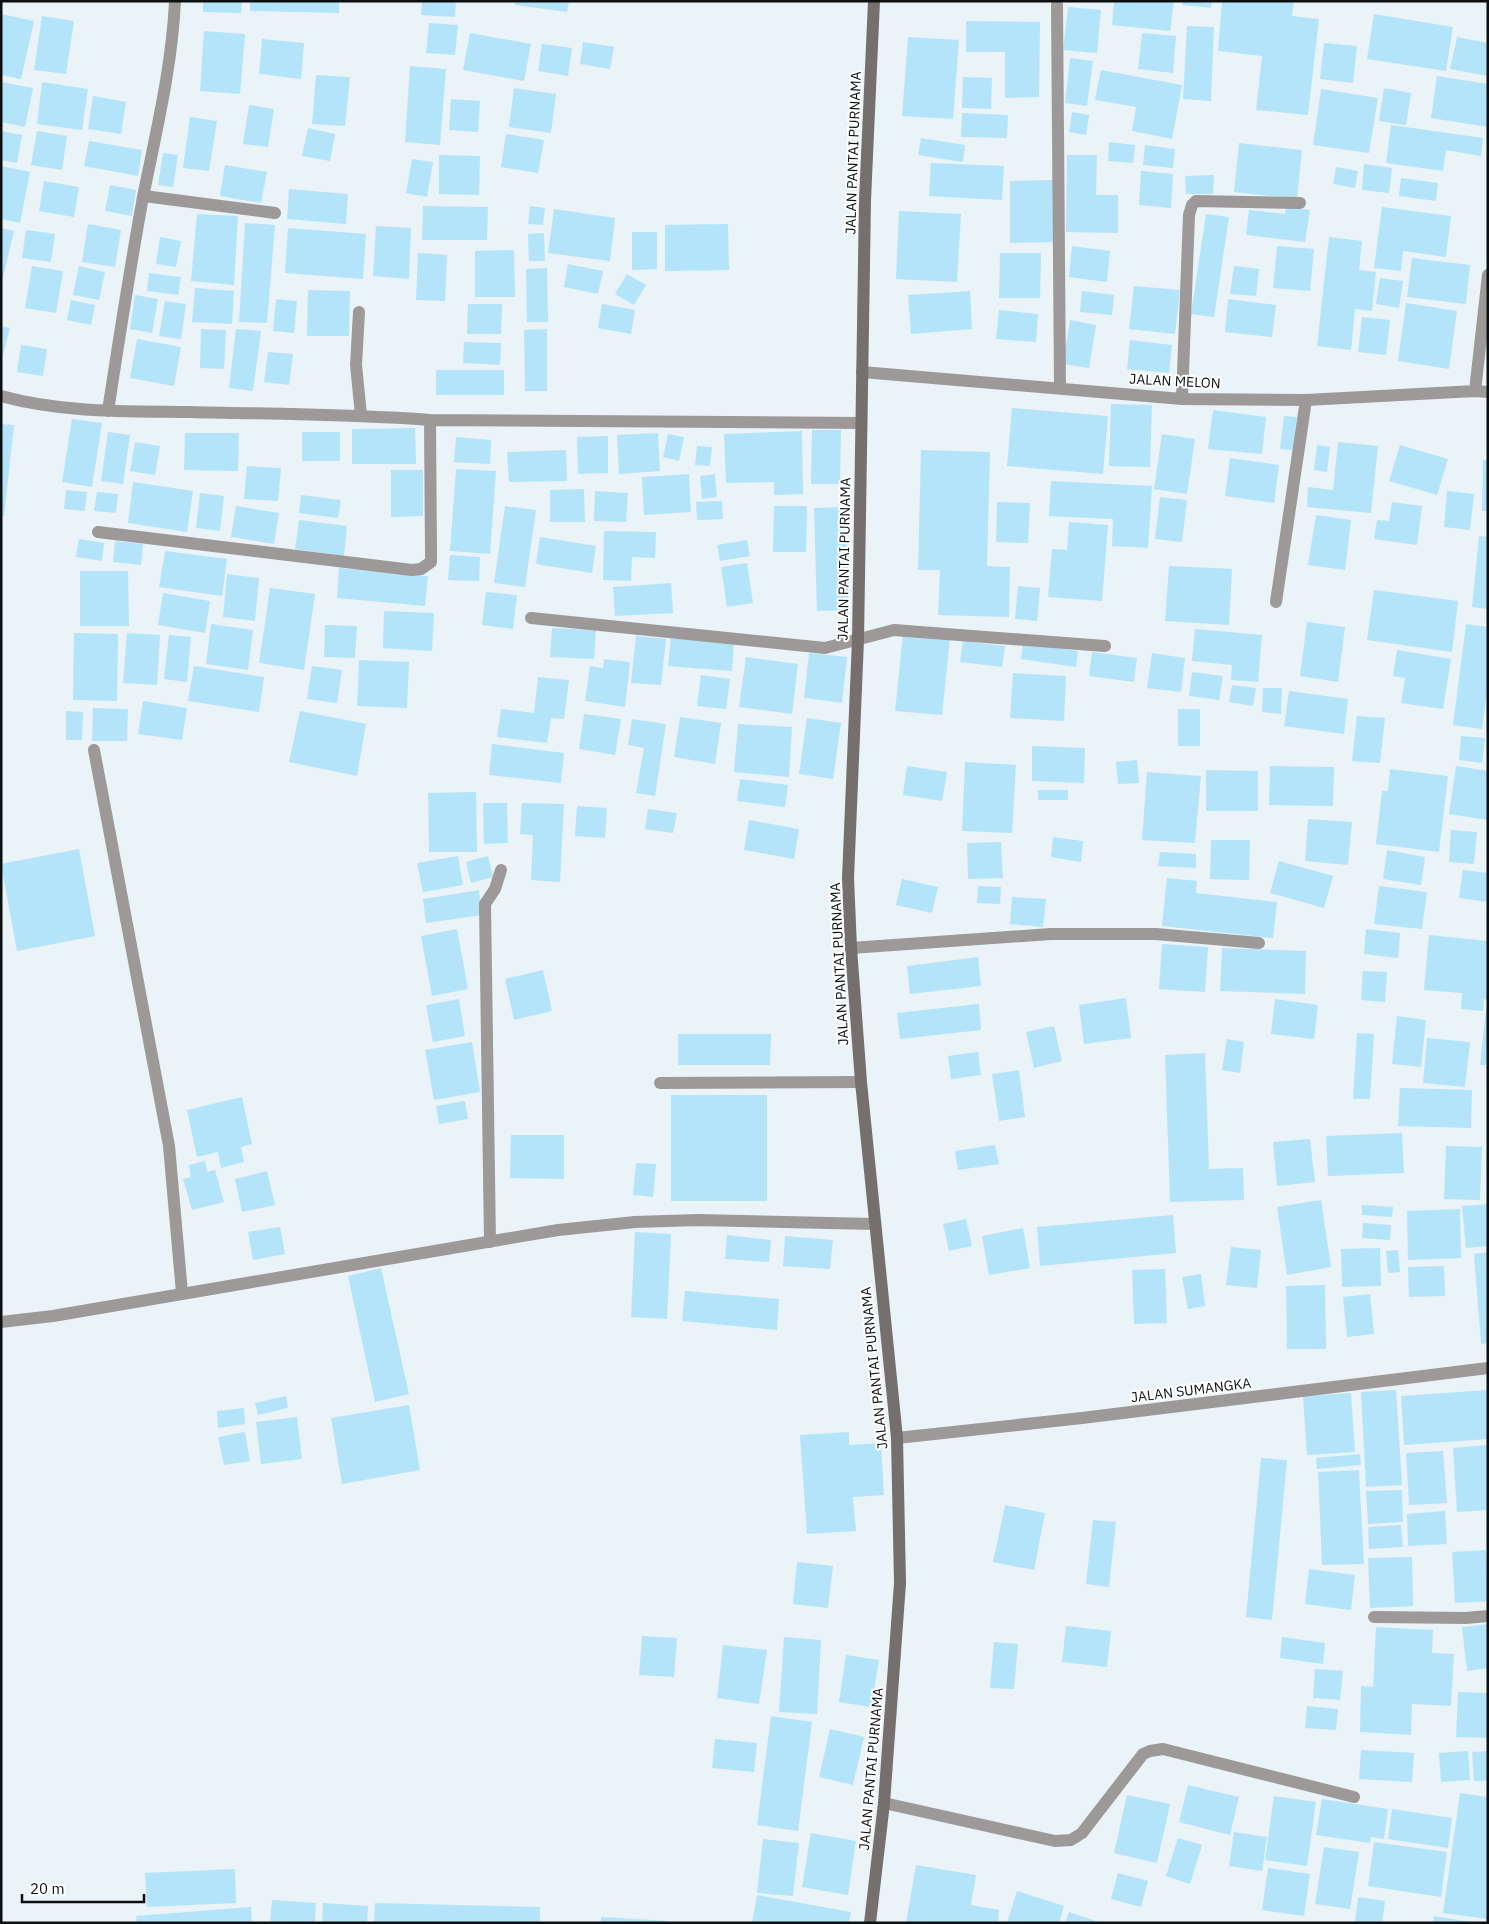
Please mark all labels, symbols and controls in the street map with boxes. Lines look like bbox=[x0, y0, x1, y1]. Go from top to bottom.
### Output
street label: JALAN PANTAI PURNAMA bbox=[841, 71, 865, 235]
street label: JALAN MELON bbox=[1129, 370, 1221, 392]
street label: JALAN PANTAI PURNAMA bbox=[834, 477, 854, 641]
street label: JALAN PANTAI PURNAMA bbox=[826, 882, 852, 1046]
street label: JALAN PANTAI PURNAMA bbox=[857, 1286, 891, 1450]
street label: JALAN SUMANGKA bbox=[1130, 1374, 1252, 1406]
street label: JALAN PANTAI PURNAMA bbox=[855, 1687, 887, 1851]
scale bar bbox=[22, 1872, 145, 1904]
text: 20 m bbox=[30, 1879, 65, 1898]

